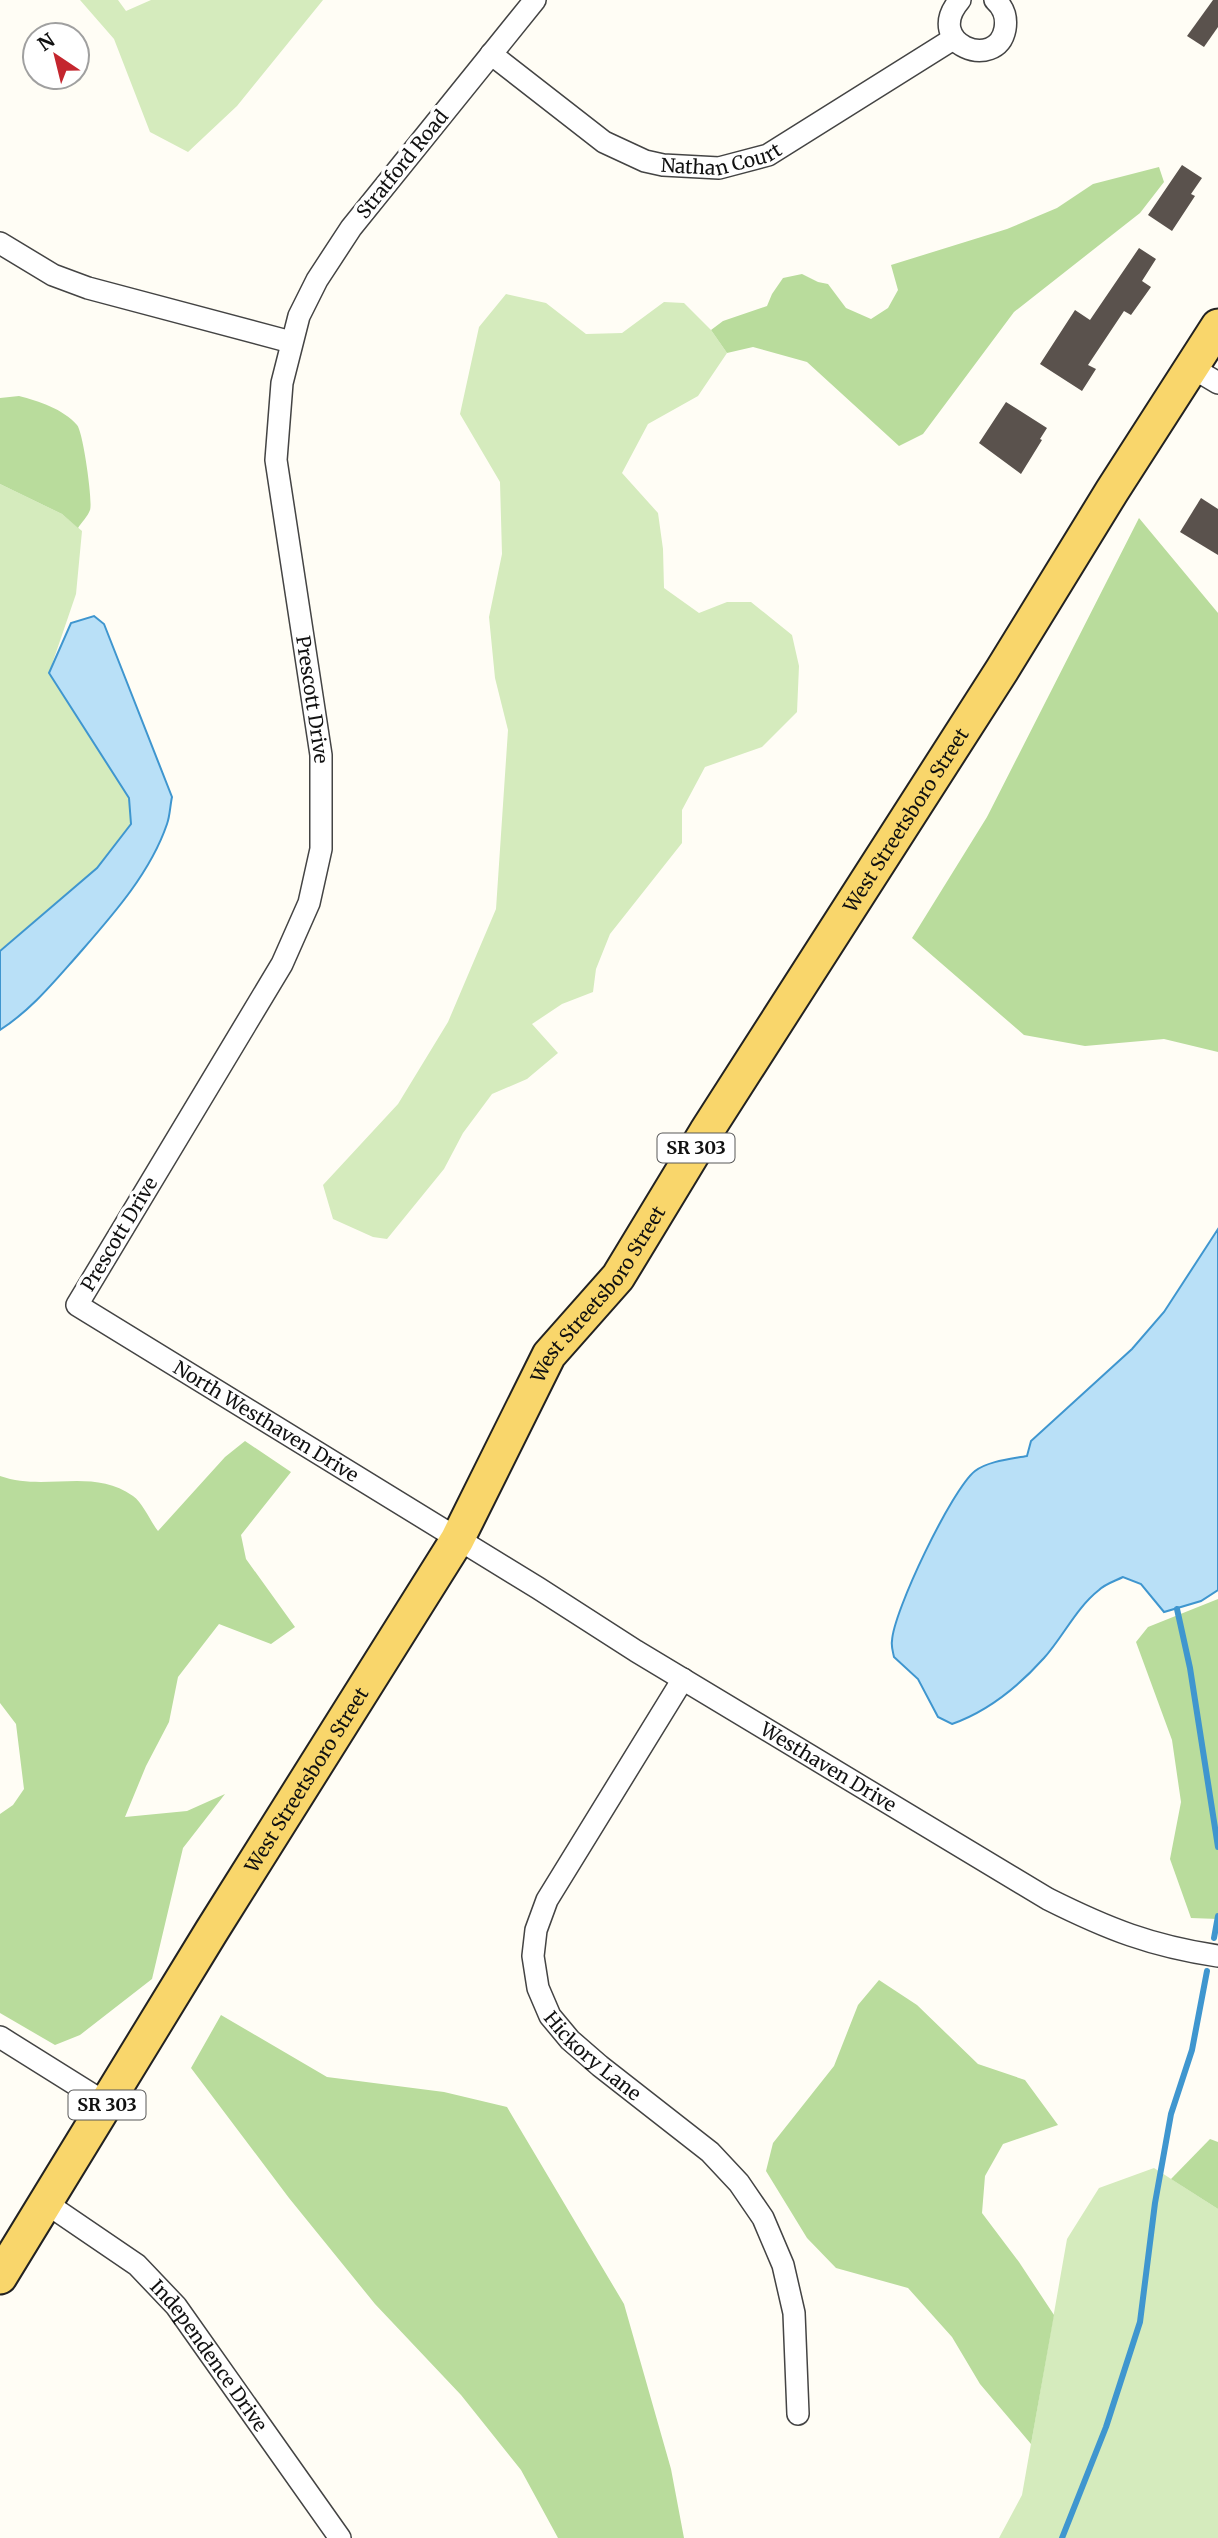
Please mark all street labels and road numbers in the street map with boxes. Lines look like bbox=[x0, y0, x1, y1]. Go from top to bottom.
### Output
street label: Stratford Road bbox=[351, 105, 453, 223]
street label: Nathan Court bbox=[660, 137, 787, 181]
street label: Prescott Drive bbox=[291, 634, 333, 763]
street label: West Streetsboro Street bbox=[837, 723, 974, 918]
road number: SR 303 bbox=[658, 1134, 734, 1162]
street label: Prescott Drive bbox=[76, 1172, 163, 1295]
street label: West Streetsboro Street bbox=[525, 1201, 671, 1387]
street label: North Westhaven Drive bbox=[169, 1355, 363, 1487]
street label: West Streetsboro Street bbox=[239, 1682, 374, 1878]
street label: Westhaven Drive bbox=[755, 1716, 901, 1817]
street label: Hickory Lane bbox=[539, 2006, 646, 2106]
road number: SR 303 bbox=[68, 2090, 146, 2120]
street label: Independence Drive bbox=[145, 2274, 273, 2436]

